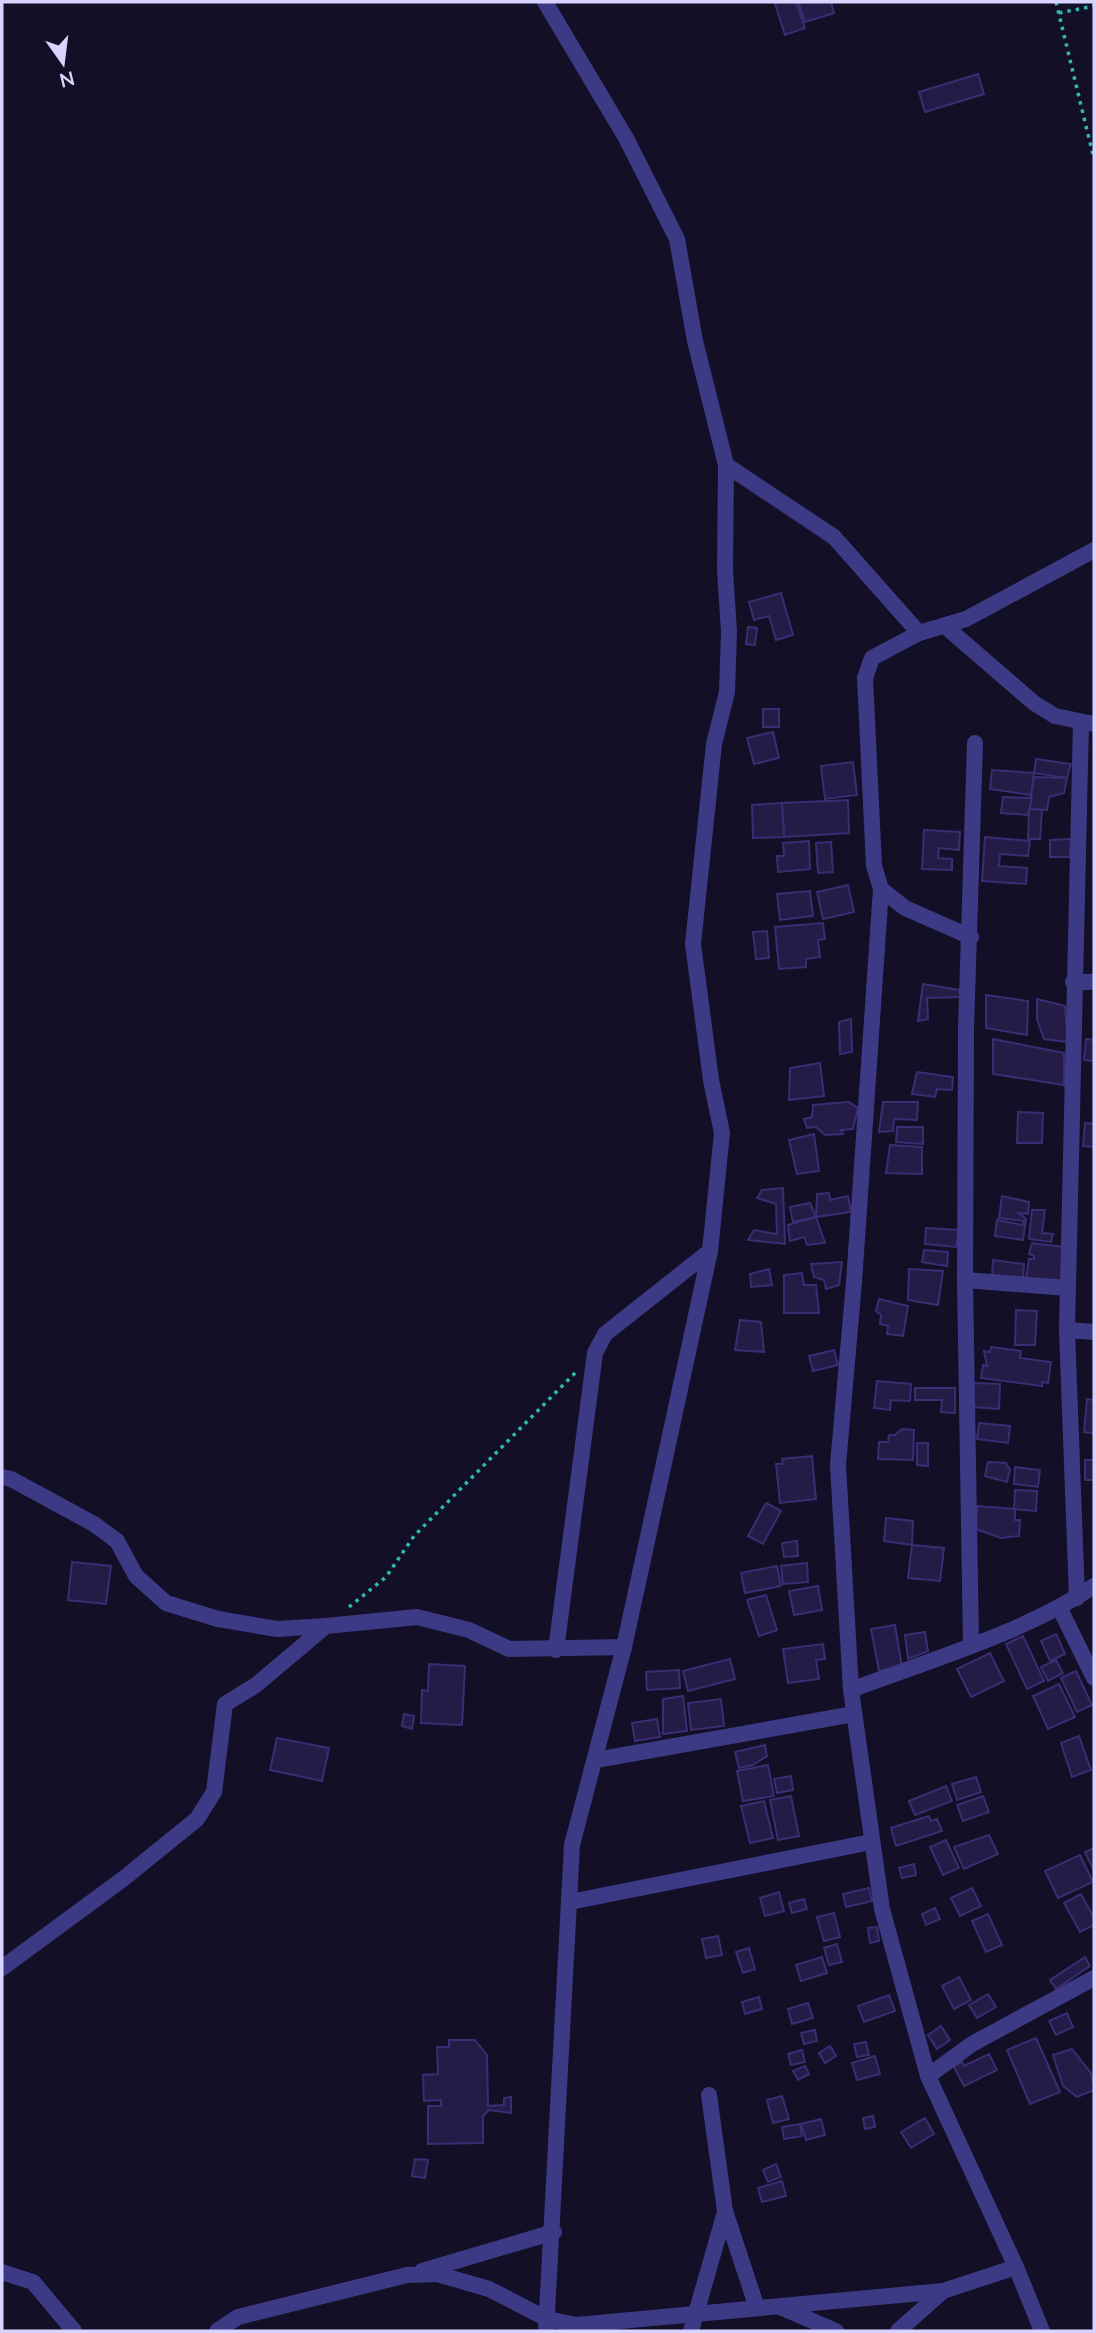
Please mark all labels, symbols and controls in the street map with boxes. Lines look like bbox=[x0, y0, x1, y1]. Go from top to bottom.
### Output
north arrow bbox=[28, 28, 98, 98]
text: N bbox=[57, 67, 77, 93]

